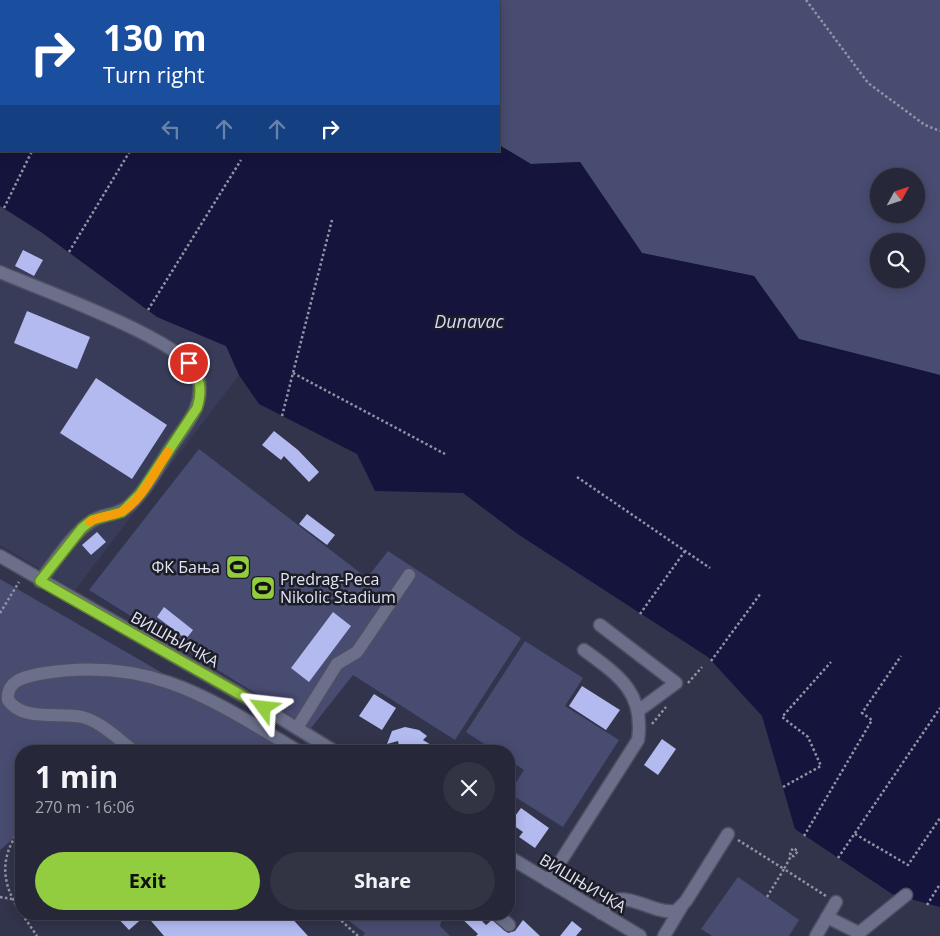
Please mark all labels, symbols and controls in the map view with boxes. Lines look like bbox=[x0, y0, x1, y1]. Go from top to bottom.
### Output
text: 130 m bbox=[103, 14, 207, 61]
icon: right bbox=[20, 20, 85, 85]
text: Turn right bbox=[103, 59, 205, 89]
icon: left bbox=[157, 115, 185, 143]
icon: ahead bbox=[210, 115, 238, 143]
icon: ahead bbox=[263, 115, 291, 143]
icon: right bbox=[316, 115, 344, 143]
north arrow bbox=[870, 168, 925, 222]
map controls bbox=[870, 168, 925, 288]
button: search bbox=[870, 233, 925, 288]
water label: Dunavac bbox=[434, 309, 505, 333]
pin bbox=[168, 342, 210, 384]
icon: arrive bbox=[175, 349, 203, 377]
sports icon: ФК Бања bbox=[225, 554, 251, 580]
place label: ФК Бања bbox=[152, 556, 220, 578]
place label: Predrag-Peca Nikolic Stadium bbox=[280, 568, 396, 608]
sports icon: Predrag-Peca Nikolic Stadium bbox=[250, 575, 276, 601]
street label: ВИШЊИЧКА bbox=[127, 606, 224, 673]
position arrow bbox=[237, 681, 289, 733]
text: 1 min bbox=[35, 756, 118, 797]
button: close bbox=[443, 762, 495, 814]
text: 270 m · 16:06 bbox=[35, 796, 135, 818]
street label: ВИШЊИЧКА bbox=[536, 848, 631, 918]
button: Exit bbox=[35, 852, 260, 910]
button: Share bbox=[270, 852, 495, 910]

